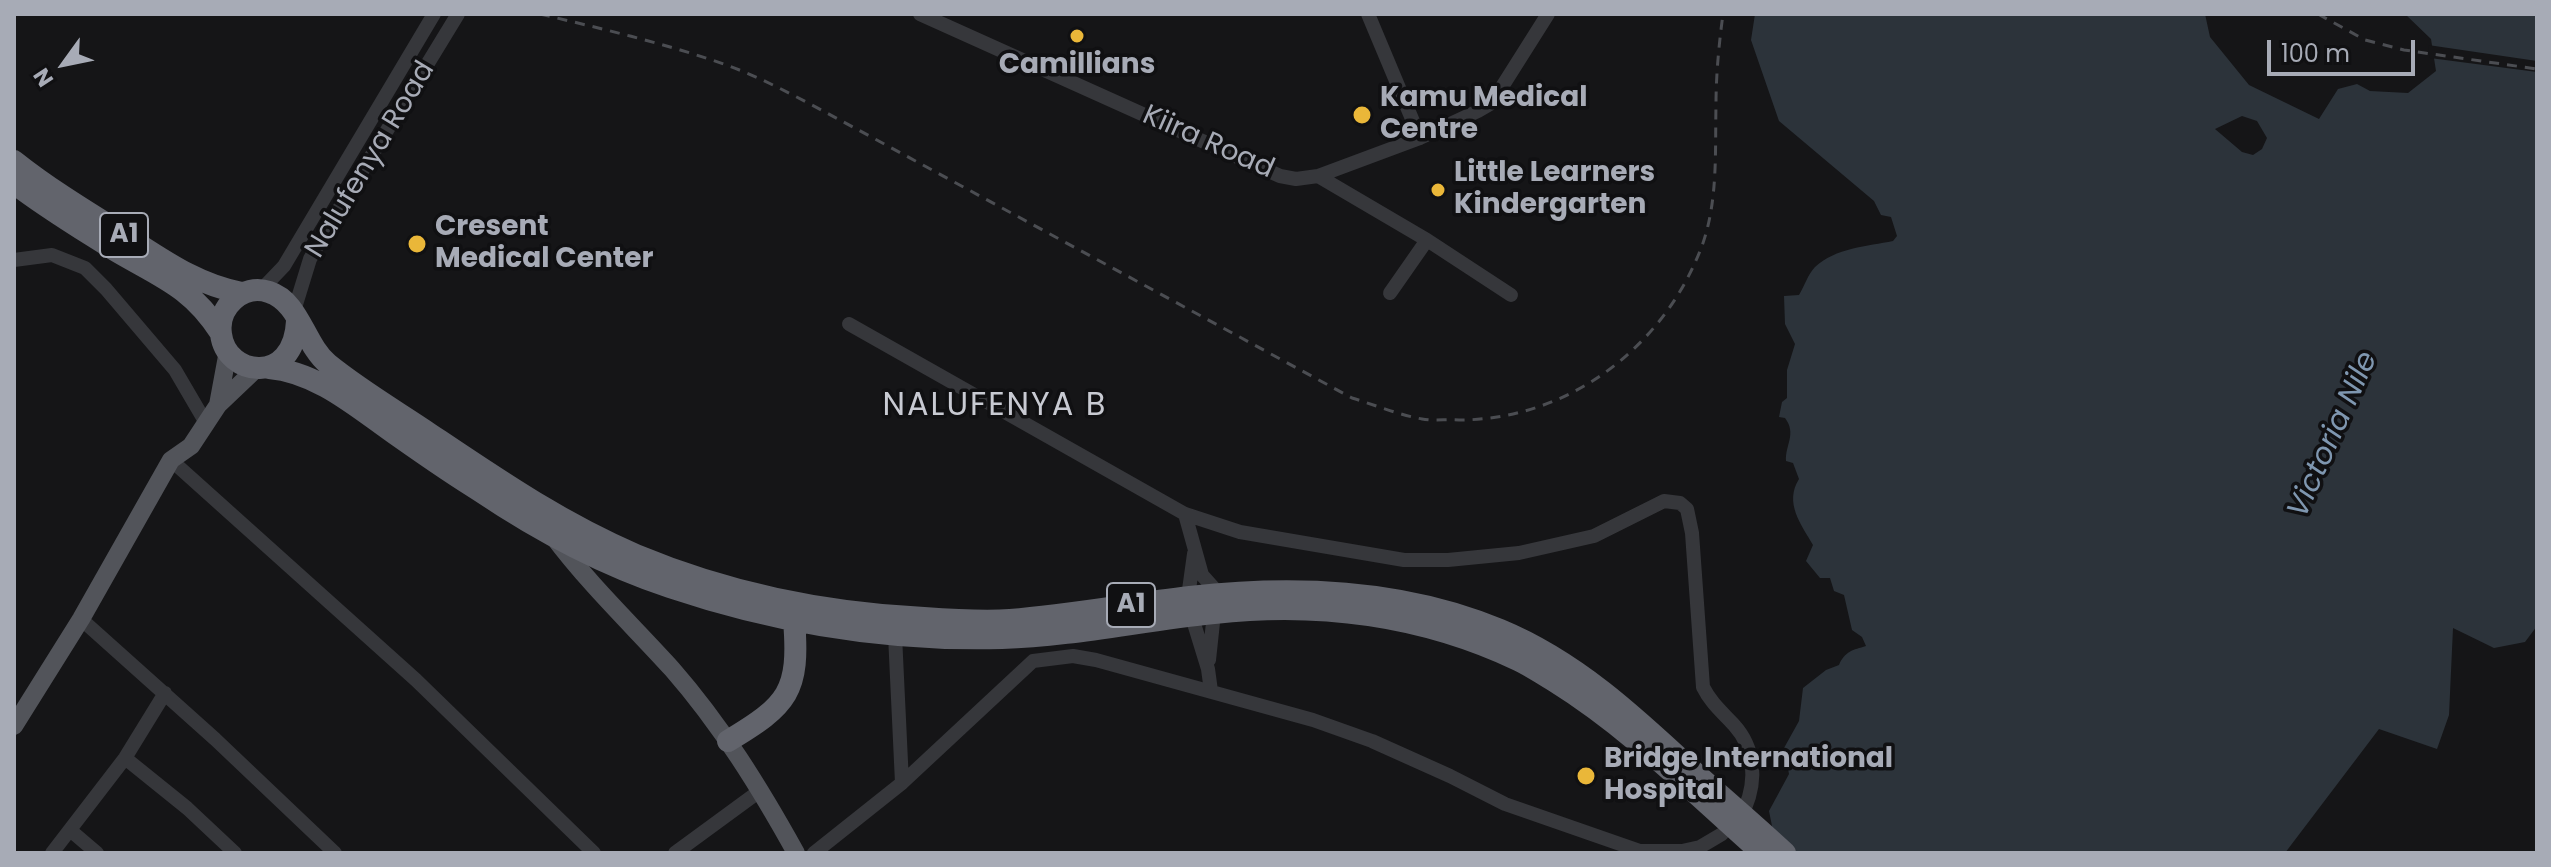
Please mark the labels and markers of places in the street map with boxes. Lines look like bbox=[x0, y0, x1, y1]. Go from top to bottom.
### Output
marker: Camillians bbox=[1068, 27, 1086, 45]
place label: Camillians bbox=[999, 49, 1155, 83]
place label: Kamu Medical Centre bbox=[1380, 82, 1587, 148]
marker: Kamu Medical Centre bbox=[1351, 104, 1373, 126]
place label: Little Learners Kindergarten bbox=[1454, 157, 1655, 223]
marker: Little Learners Kindergarten bbox=[1429, 181, 1447, 199]
place label: Cresent Medical Center bbox=[435, 211, 653, 277]
marker: Cresent Medical Center bbox=[406, 233, 428, 255]
place label: Bridge International Hospital bbox=[1604, 743, 1893, 809]
marker: Bridge International Hospital bbox=[1575, 765, 1597, 787]

